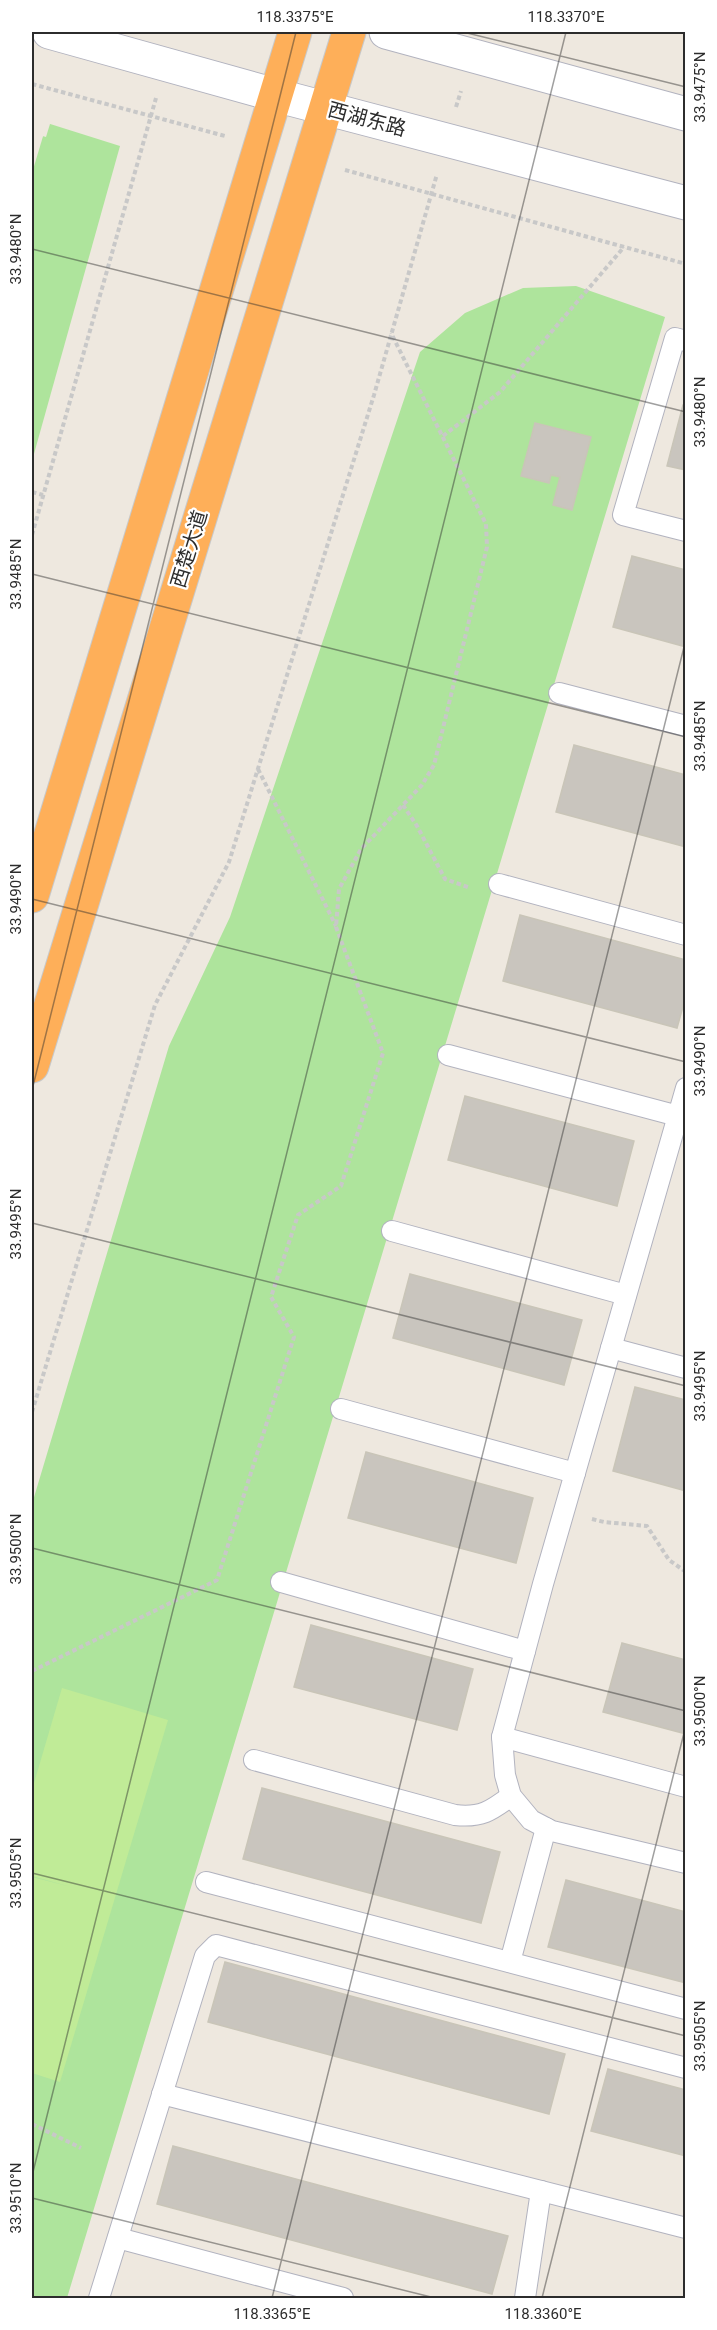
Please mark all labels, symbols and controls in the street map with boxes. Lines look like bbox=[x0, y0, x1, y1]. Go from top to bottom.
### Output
text: 118.3375°E bbox=[256, 8, 334, 26]
text: 118.3370°E bbox=[527, 8, 605, 26]
text: 33.9475°N bbox=[691, 52, 709, 122]
street label: 西湖东路 bbox=[325, 97, 409, 141]
text: 33.9480°N bbox=[7, 214, 25, 284]
text: 33.9480°N bbox=[691, 377, 709, 447]
street label: 西楚大道 bbox=[166, 507, 212, 591]
text: 33.9485°N bbox=[7, 539, 25, 609]
text: 33.9485°N bbox=[691, 701, 709, 771]
text: 33.9490°N bbox=[7, 864, 25, 934]
text: 33.9490°N bbox=[691, 1026, 709, 1096]
text: 33.9495°N bbox=[7, 1189, 25, 1259]
text: 33.9495°N bbox=[691, 1351, 709, 1421]
text: 33.9500°N bbox=[7, 1514, 25, 1584]
text: 33.9500°N bbox=[691, 1676, 709, 1746]
text: 33.9505°N bbox=[7, 1838, 25, 1908]
text: 33.9505°N bbox=[691, 2001, 709, 2071]
text: 33.9510°N bbox=[7, 2163, 25, 2233]
text: 118.3365°E bbox=[233, 2305, 311, 2323]
text: 118.3360°E bbox=[504, 2305, 582, 2323]

